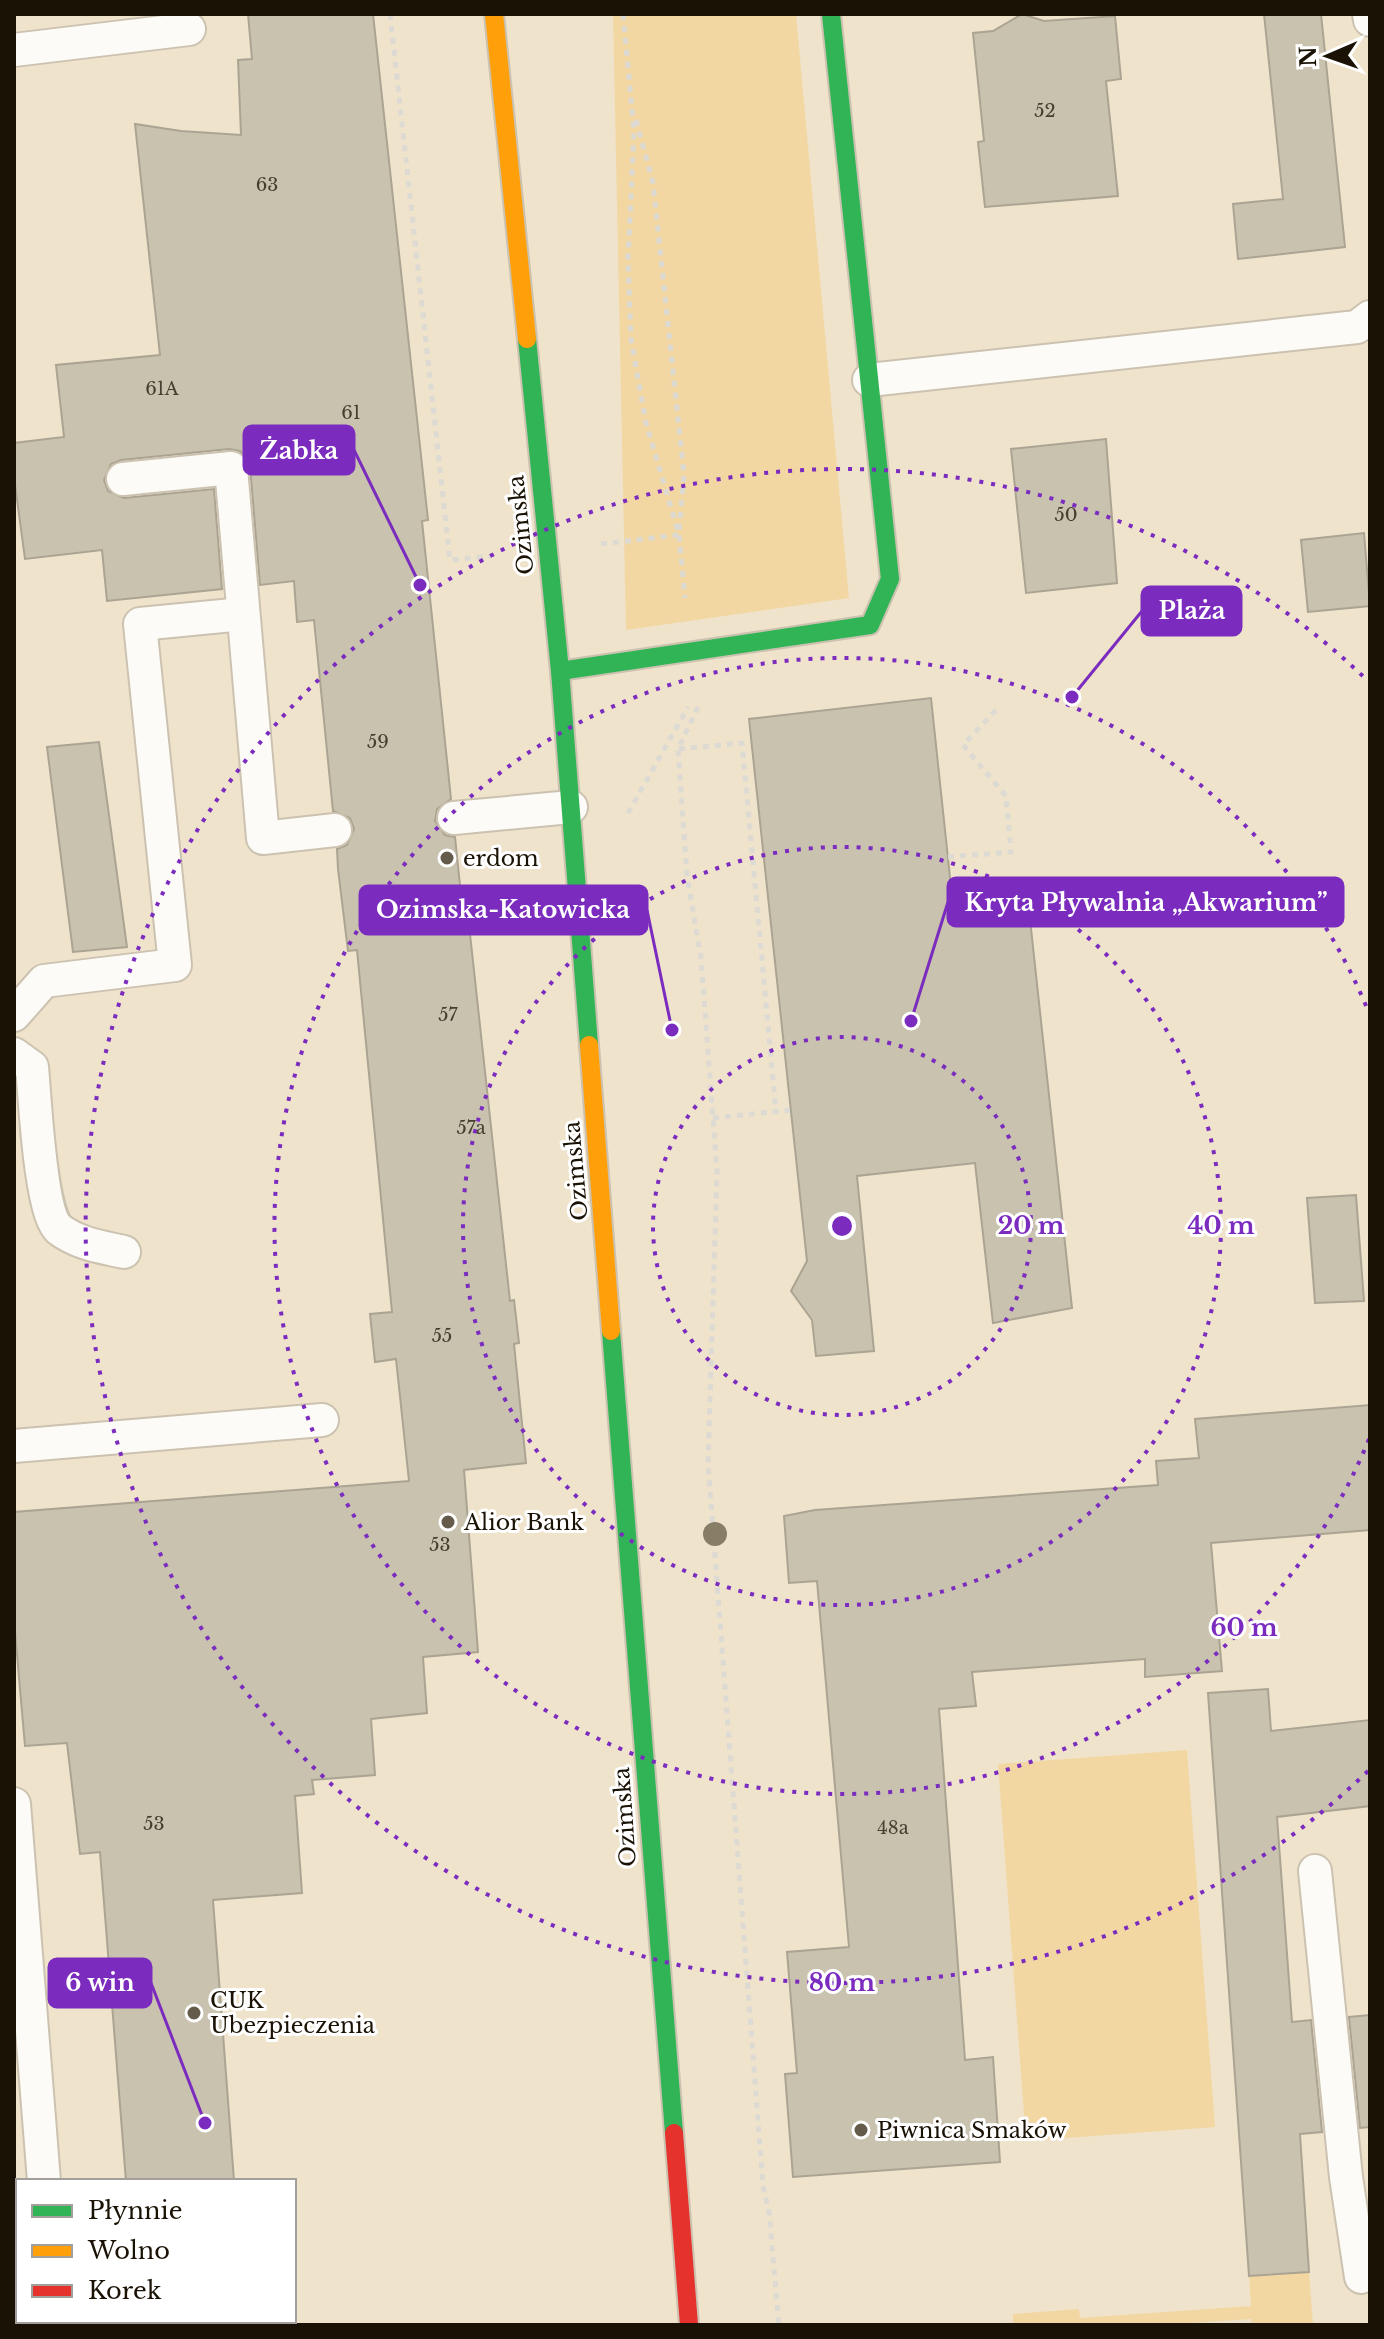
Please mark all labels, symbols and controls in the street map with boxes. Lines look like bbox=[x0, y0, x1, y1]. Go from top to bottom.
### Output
north arrow bbox=[1288, 16, 1368, 96]
text: N bbox=[1295, 46, 1322, 67]
house number: 52 bbox=[1034, 100, 1056, 122]
house number: 63 bbox=[256, 174, 278, 196]
house number: 61A bbox=[145, 378, 180, 400]
house number: 61 bbox=[341, 402, 361, 424]
callout: Żabka bbox=[244, 426, 354, 474]
text: Żabka bbox=[260, 435, 339, 465]
street label: Ozimska bbox=[502, 473, 540, 576]
house number: 50 bbox=[1054, 504, 1078, 526]
callout: Plaża bbox=[1142, 587, 1241, 635]
text: Plaża bbox=[1159, 596, 1226, 625]
house number: 59 bbox=[367, 731, 389, 753]
place label: erdom bbox=[463, 845, 539, 872]
marker: erdom bbox=[438, 849, 456, 867]
callout: Kryta Pływalnia „Akwarium” bbox=[948, 878, 1343, 926]
callout: Ozimska-Katowicka bbox=[360, 886, 647, 934]
text: Kryta Pływalnia „Akwarium” bbox=[965, 888, 1327, 917]
text: Ozimska-Katowicka bbox=[376, 895, 630, 924]
house number: 57 bbox=[438, 1004, 459, 1026]
house number: 57a bbox=[456, 1117, 486, 1139]
street label: Ozimska bbox=[558, 1119, 594, 1222]
text: 20 m bbox=[998, 1211, 1065, 1240]
text: 40 m bbox=[1188, 1211, 1255, 1240]
centre of rings bbox=[828, 1212, 856, 1240]
house number: 55 bbox=[432, 1325, 452, 1347]
place label: Alior Bank bbox=[463, 1509, 584, 1536]
marker: Alior Bank bbox=[439, 1513, 457, 1531]
house number: 53 bbox=[429, 1534, 451, 1556]
text: 60 m bbox=[1210, 1613, 1278, 1642]
street label: Ozimska bbox=[608, 1765, 642, 1868]
house number: 53 bbox=[143, 1813, 165, 1835]
house number: 48a bbox=[877, 1817, 909, 1839]
callout: 6 win bbox=[49, 1959, 151, 2007]
text: 6 win bbox=[65, 1968, 135, 1997]
text: 80 m bbox=[809, 1968, 876, 1997]
place label: CUK Ubezpieczenia bbox=[210, 1987, 376, 2039]
marker: CUK Ubezpieczenia bbox=[185, 2004, 203, 2022]
place label: Piwnica Smaków bbox=[877, 2117, 1067, 2144]
marker: Piwnica Smaków bbox=[852, 2121, 870, 2139]
legend bbox=[16, 2179, 296, 2323]
text: Płynnie bbox=[88, 2196, 183, 2225]
text: Wolno bbox=[87, 2236, 170, 2265]
text: Korek bbox=[88, 2276, 162, 2305]

